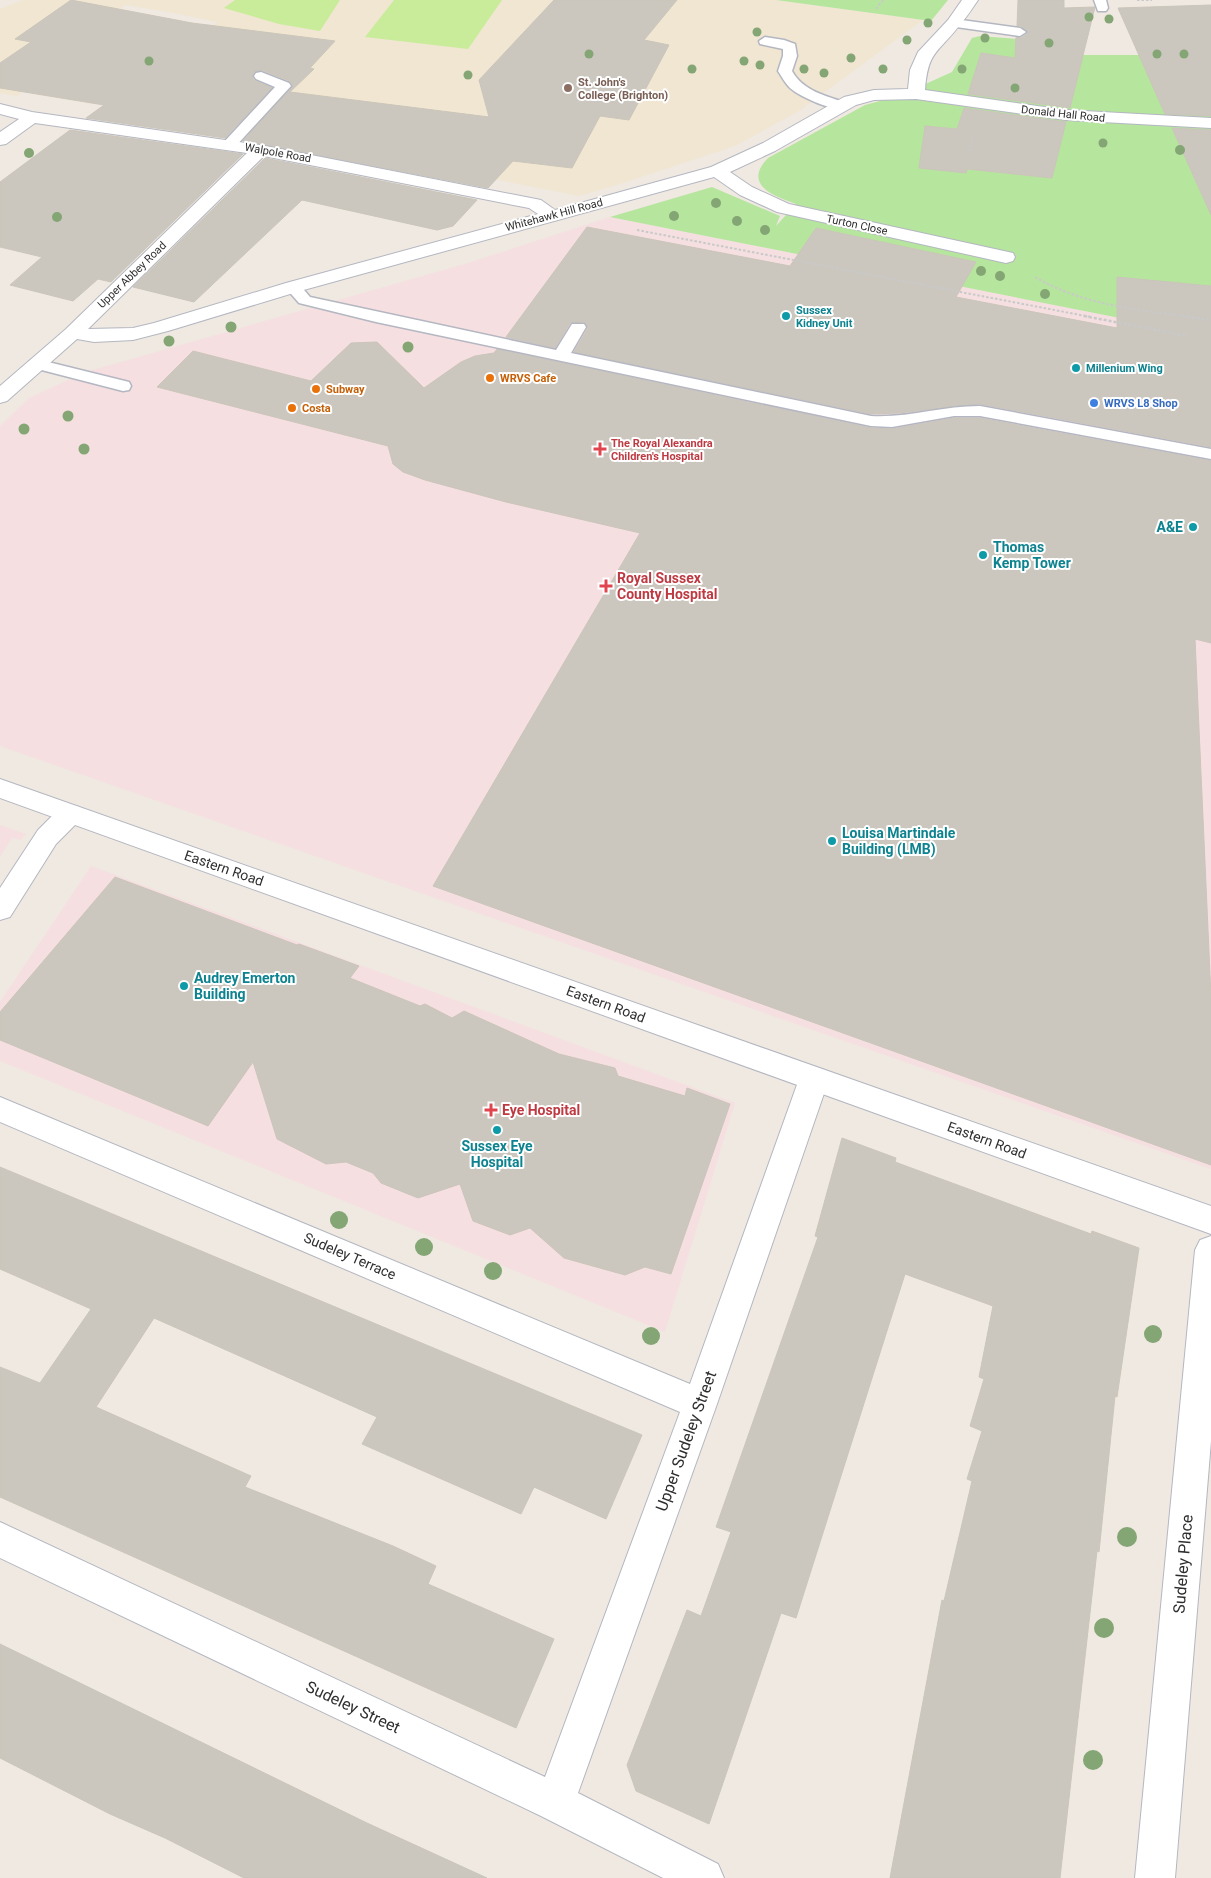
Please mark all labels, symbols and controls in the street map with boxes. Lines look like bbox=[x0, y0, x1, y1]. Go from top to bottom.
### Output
place label: St. John's College (Brighton) bbox=[578, 76, 668, 102]
marker: St. John's College (Brighton) bbox=[562, 82, 574, 94]
street label: Donald Hall Road bbox=[1020, 103, 1106, 125]
street label: Walpole Road bbox=[244, 141, 312, 165]
street label: Whitehawk Hill Road bbox=[504, 196, 604, 234]
street label: Turton Close bbox=[825, 212, 889, 238]
street label: Upper Abbey Road bbox=[95, 239, 169, 311]
place label: Sussex Kidney Unit bbox=[796, 304, 853, 330]
marker: Sussex Kidney Unit bbox=[780, 310, 792, 322]
marker: Millenium Wing bbox=[1070, 362, 1082, 374]
place label: Millenium Wing bbox=[1086, 362, 1163, 375]
marker: WRVS Cafe bbox=[484, 372, 496, 384]
place label: WRVS Cafe bbox=[500, 372, 556, 385]
marker: Subway bbox=[310, 383, 322, 395]
place label: Subway bbox=[326, 383, 365, 396]
marker: WRVS L8 Shop bbox=[1088, 397, 1100, 409]
place label: WRVS L8 Shop bbox=[1104, 397, 1178, 410]
marker: Costa bbox=[286, 402, 298, 414]
place label: Costa bbox=[302, 402, 331, 415]
place label: The Royal Alexandra Children's Hospital bbox=[611, 437, 713, 463]
marker: The Royal Alexandra Children's Hospital bbox=[593, 442, 607, 456]
place label: A&E bbox=[1157, 519, 1183, 535]
marker: A&E bbox=[1187, 521, 1199, 533]
place label: Thomas Kemp Tower bbox=[993, 539, 1071, 571]
marker: Thomas Kemp Tower bbox=[977, 549, 989, 561]
place label: Royal Sussex County Hospital bbox=[617, 570, 718, 602]
marker: Royal Sussex County Hospital bbox=[599, 579, 613, 593]
place label: Louisa Martindale Building (LMB) bbox=[842, 825, 956, 858]
marker: Louisa Martindale Building (LMB) bbox=[826, 835, 838, 847]
street label: Eastern Road bbox=[182, 847, 266, 889]
place label: Audrey Emerton Building bbox=[194, 970, 296, 1002]
marker: Audrey Emerton Building bbox=[178, 980, 190, 992]
street label: Eastern Road bbox=[564, 982, 648, 1026]
place label: Eye Hospital bbox=[502, 1102, 580, 1118]
marker: Eye Hospital bbox=[484, 1103, 498, 1117]
street label: Eastern Road bbox=[945, 1118, 1029, 1162]
marker: Sussex Eye Hospital bbox=[491, 1124, 503, 1136]
place label: Sussex Eye Hospital bbox=[461, 1138, 533, 1170]
street label: Sudeley Terrace bbox=[301, 1229, 399, 1283]
street label: Upper Sudeley Street bbox=[652, 1368, 720, 1514]
street label: Sudeley Place bbox=[1169, 1514, 1197, 1614]
street label: Sudeley Street bbox=[303, 1677, 403, 1737]

